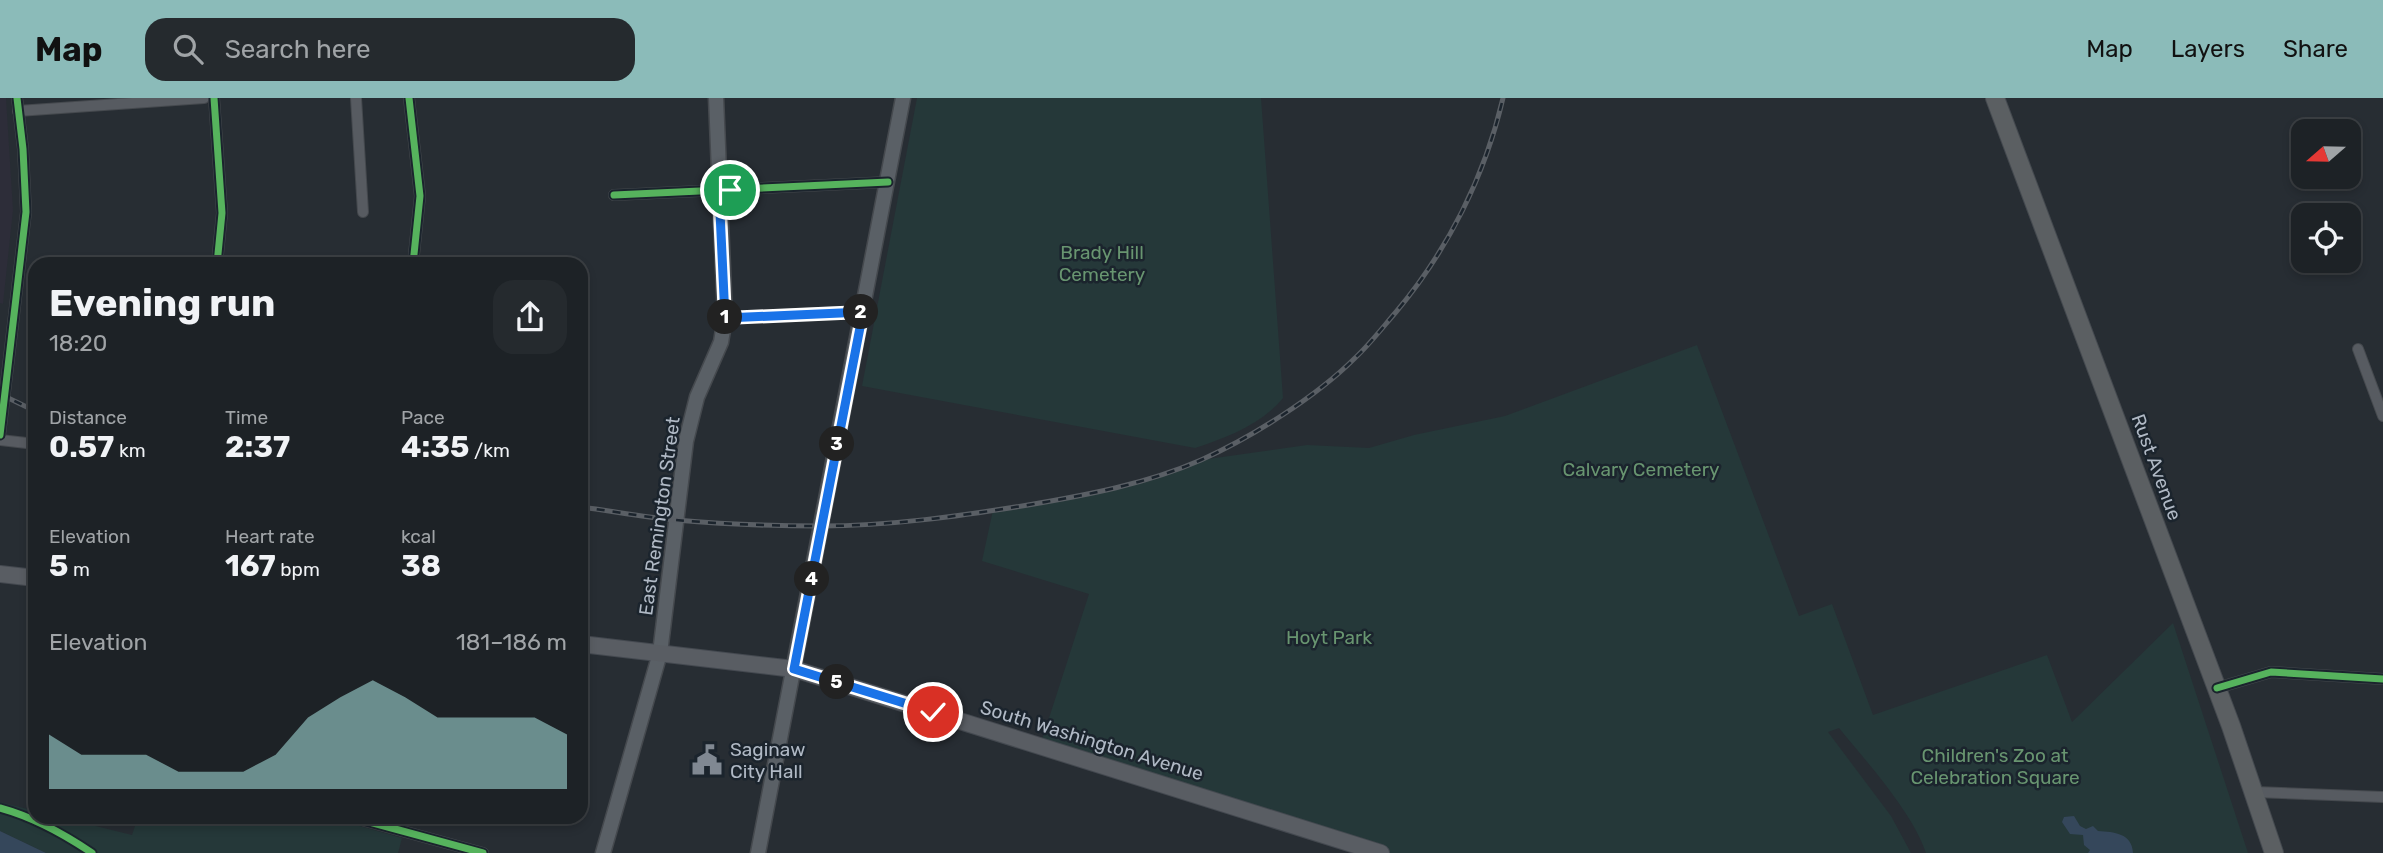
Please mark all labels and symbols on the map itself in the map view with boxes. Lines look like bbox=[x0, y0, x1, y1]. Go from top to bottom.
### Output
north arrow bbox=[2291, 119, 2361, 189]
pin bbox=[700, 160, 760, 220]
park label: Brady Hill Cemetery bbox=[1059, 241, 1145, 286]
pin: 2 bbox=[844, 294, 878, 330]
pin: 1 bbox=[708, 300, 742, 334]
street label: Rust Avenue bbox=[2127, 411, 2186, 524]
street label: East Remington Street bbox=[634, 415, 685, 617]
pin: 3 bbox=[820, 426, 854, 462]
park label: Calvary Cemetery bbox=[1563, 458, 1719, 481]
pin: 4 bbox=[794, 561, 830, 596]
park label: Hoyt Park bbox=[1286, 626, 1372, 649]
pin: 5 bbox=[820, 664, 854, 700]
pin bbox=[903, 682, 963, 742]
street label: South Washington Avenue bbox=[978, 696, 1206, 785]
place label: Saginaw City Hall bbox=[730, 738, 805, 783]
public building icon: Saginaw City Hall bbox=[690, 743, 724, 777]
park label: Children's Zoo at Celebration Square bbox=[1910, 744, 2080, 789]

